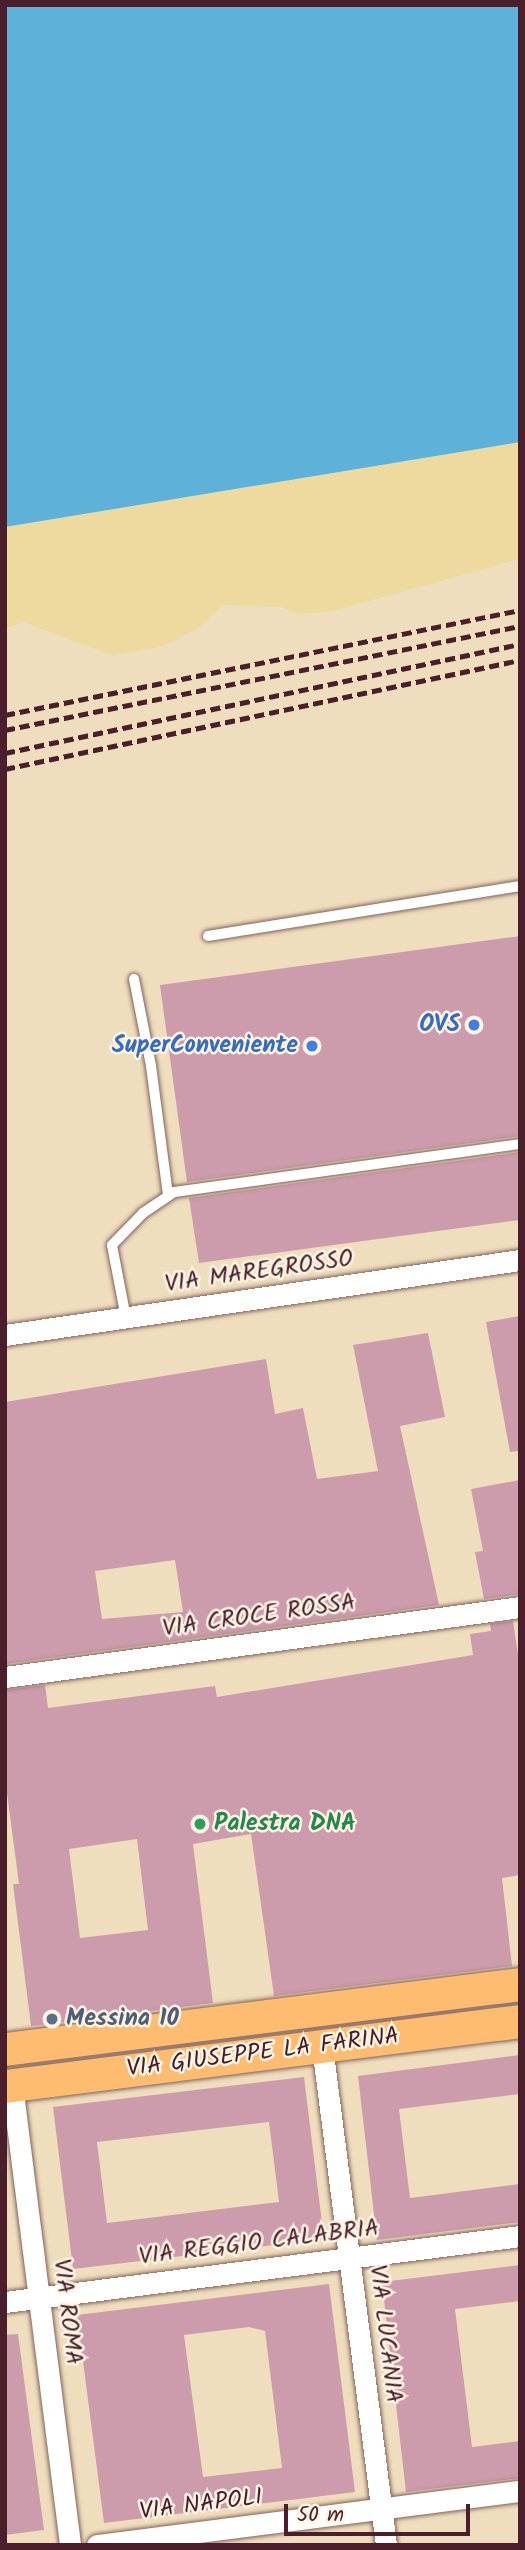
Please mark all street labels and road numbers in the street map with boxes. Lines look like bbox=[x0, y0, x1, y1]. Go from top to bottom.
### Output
street label: VIA MAREGROSSO bbox=[163, 1245, 355, 1299]
street label: VIA CROCE ROSSA bbox=[161, 1588, 357, 1644]
street label: VIA GIUSEPPE LA FARINA bbox=[125, 2022, 401, 2084]
street label: VIA REGGIO CALABRIA bbox=[137, 2214, 381, 2272]
street label: VIA ROMA bbox=[46, 2257, 88, 2367]
street label: VIA LUCANIA bbox=[362, 2263, 408, 2405]
street label: VIA NAPOLI bbox=[138, 2483, 264, 2527]

